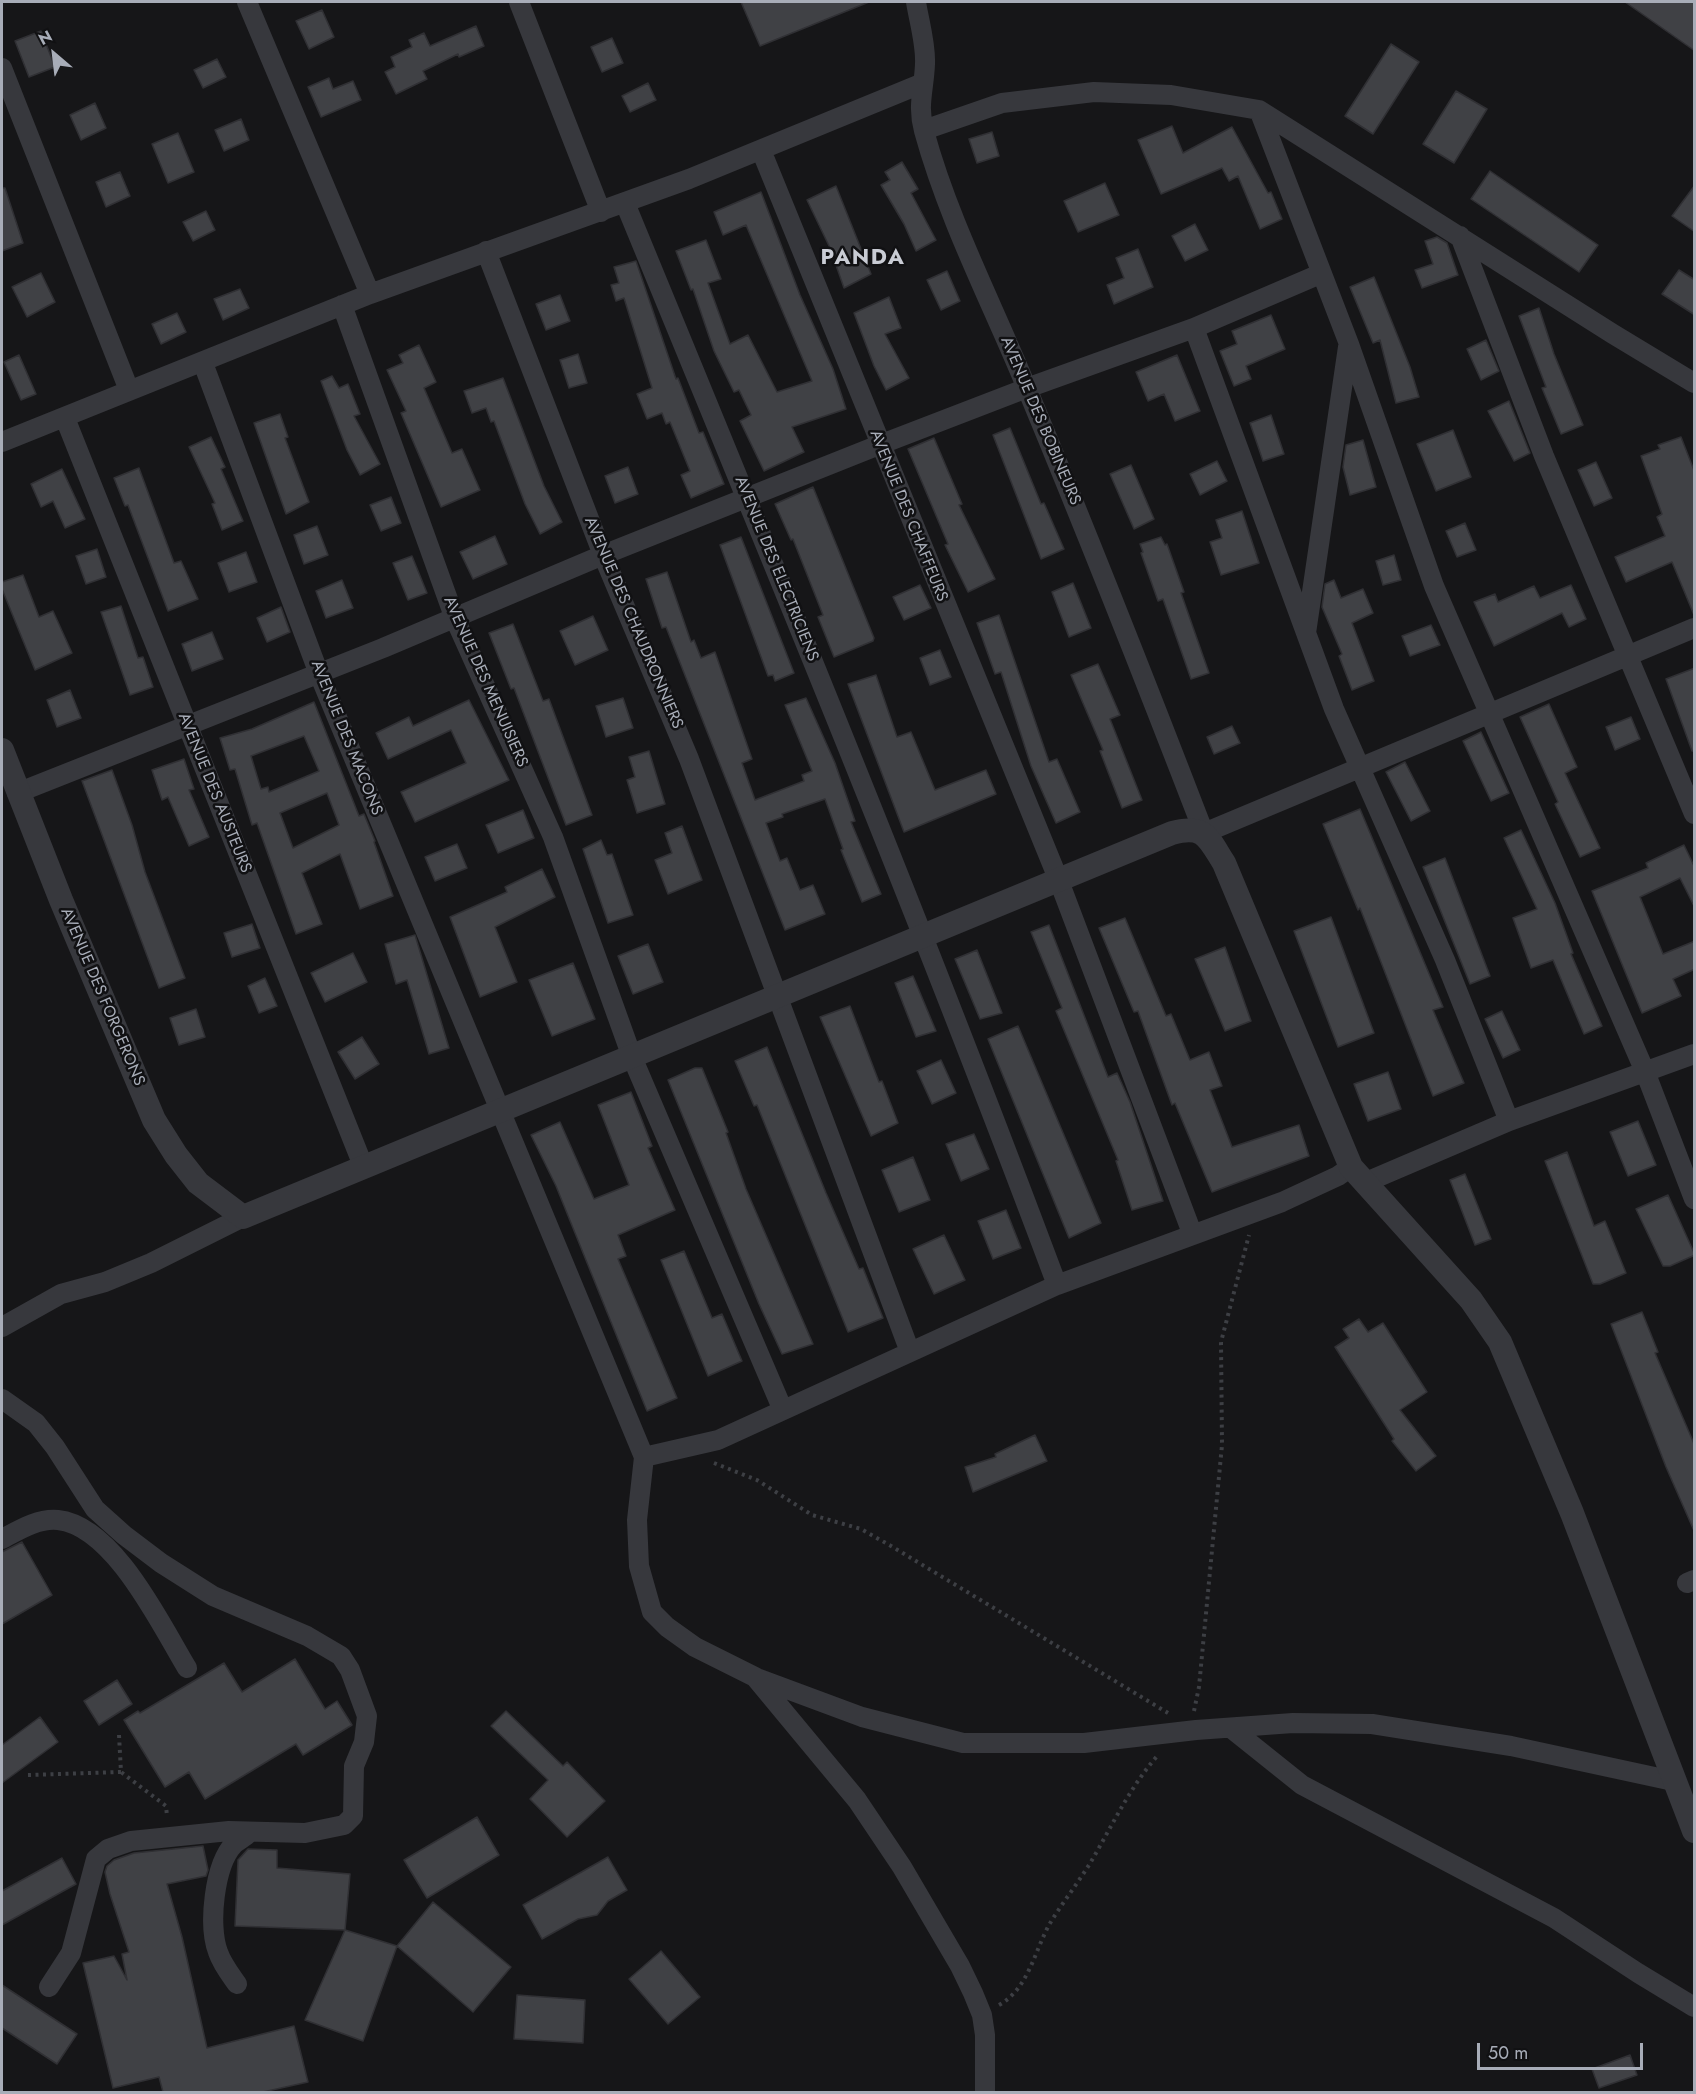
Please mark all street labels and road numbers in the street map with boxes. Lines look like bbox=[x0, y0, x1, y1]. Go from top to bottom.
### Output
street label: AVENUE DES BOBINEURS bbox=[996, 334, 1084, 508]
street label: AVENUE DES CHAFFEURS bbox=[865, 428, 951, 604]
street label: AVENUE DES ELECTRICIENS bbox=[730, 474, 822, 664]
street label: AVENUE DES CHAUDRONNIERS bbox=[580, 514, 686, 732]
street label: AVENUE DES MENUISIERS bbox=[439, 594, 531, 770]
street label: AVENUE DES MACONS bbox=[306, 658, 386, 818]
street label: AVENUE DES AUSTEURS bbox=[173, 710, 255, 876]
street label: AVENUE DES FORGERONS bbox=[56, 905, 148, 1089]

